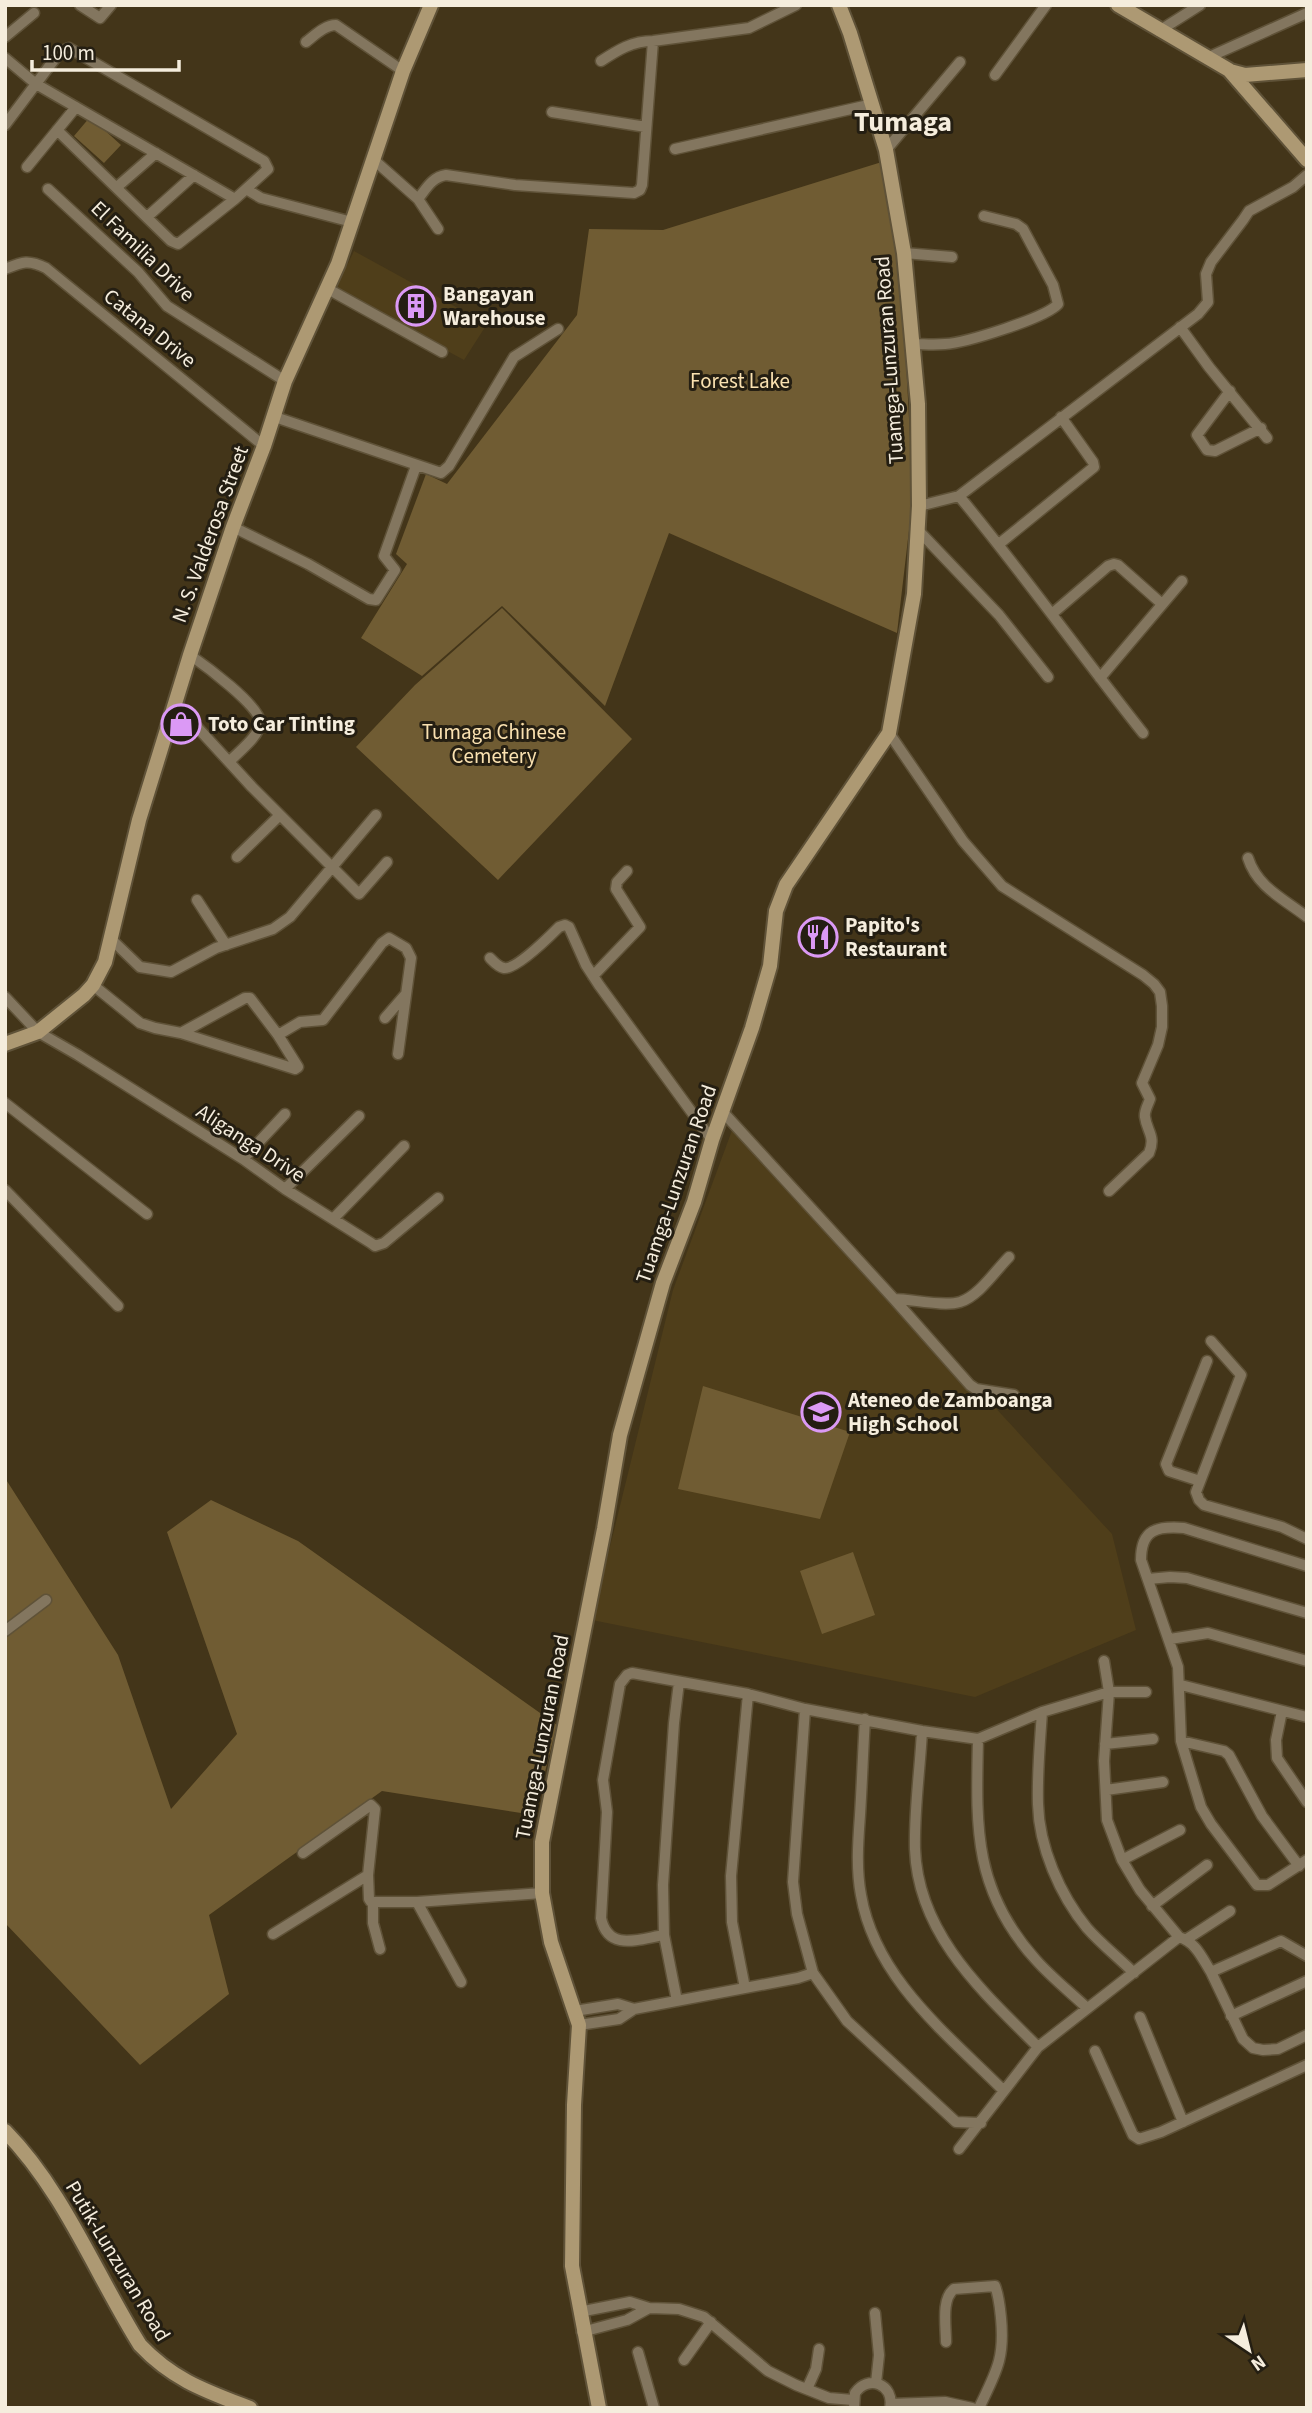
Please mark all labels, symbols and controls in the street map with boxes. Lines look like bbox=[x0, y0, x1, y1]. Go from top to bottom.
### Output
scale bar bbox=[32, 28, 178, 72]
text: 100 m bbox=[42, 38, 95, 68]
district label: Tumaga bbox=[854, 102, 952, 142]
street label: El Familia Drive bbox=[84, 194, 202, 308]
street label: Tuamga-Lunzuran Road bbox=[867, 255, 911, 465]
place label: Bangayan Warehouse bbox=[443, 279, 546, 333]
street label: Catana Drive bbox=[97, 281, 203, 375]
building icon: Bangayan Warehouse bbox=[395, 285, 437, 327]
park label: Forest Lake bbox=[690, 366, 790, 396]
street label: N. S. Valderosa Street bbox=[164, 441, 256, 627]
shop icon: Toto Car Tinting bbox=[160, 703, 202, 745]
place label: Toto Car Tinting bbox=[208, 709, 355, 739]
park label: Tumaga Chinese Cemetery bbox=[422, 717, 566, 771]
place label: Papito's Restaurant bbox=[845, 910, 947, 964]
restaurant icon: Papito's Restaurant bbox=[797, 916, 839, 958]
street label: Tuamga-Lunzuran Road bbox=[628, 1081, 724, 1287]
street label: Aliganga Drive bbox=[191, 1096, 311, 1190]
place label: Ateneo de Zamboanga High School bbox=[847, 1385, 1053, 1439]
school or university icon: Ateneo de Zamboanga High School bbox=[800, 1391, 842, 1433]
street label: Tuamga-Lunzuran Road bbox=[507, 1632, 577, 1842]
street label: Putik-Lunzuran Road bbox=[58, 2175, 178, 2347]
north arrow bbox=[1214, 2315, 1284, 2385]
text: N bbox=[1245, 2348, 1271, 2377]

